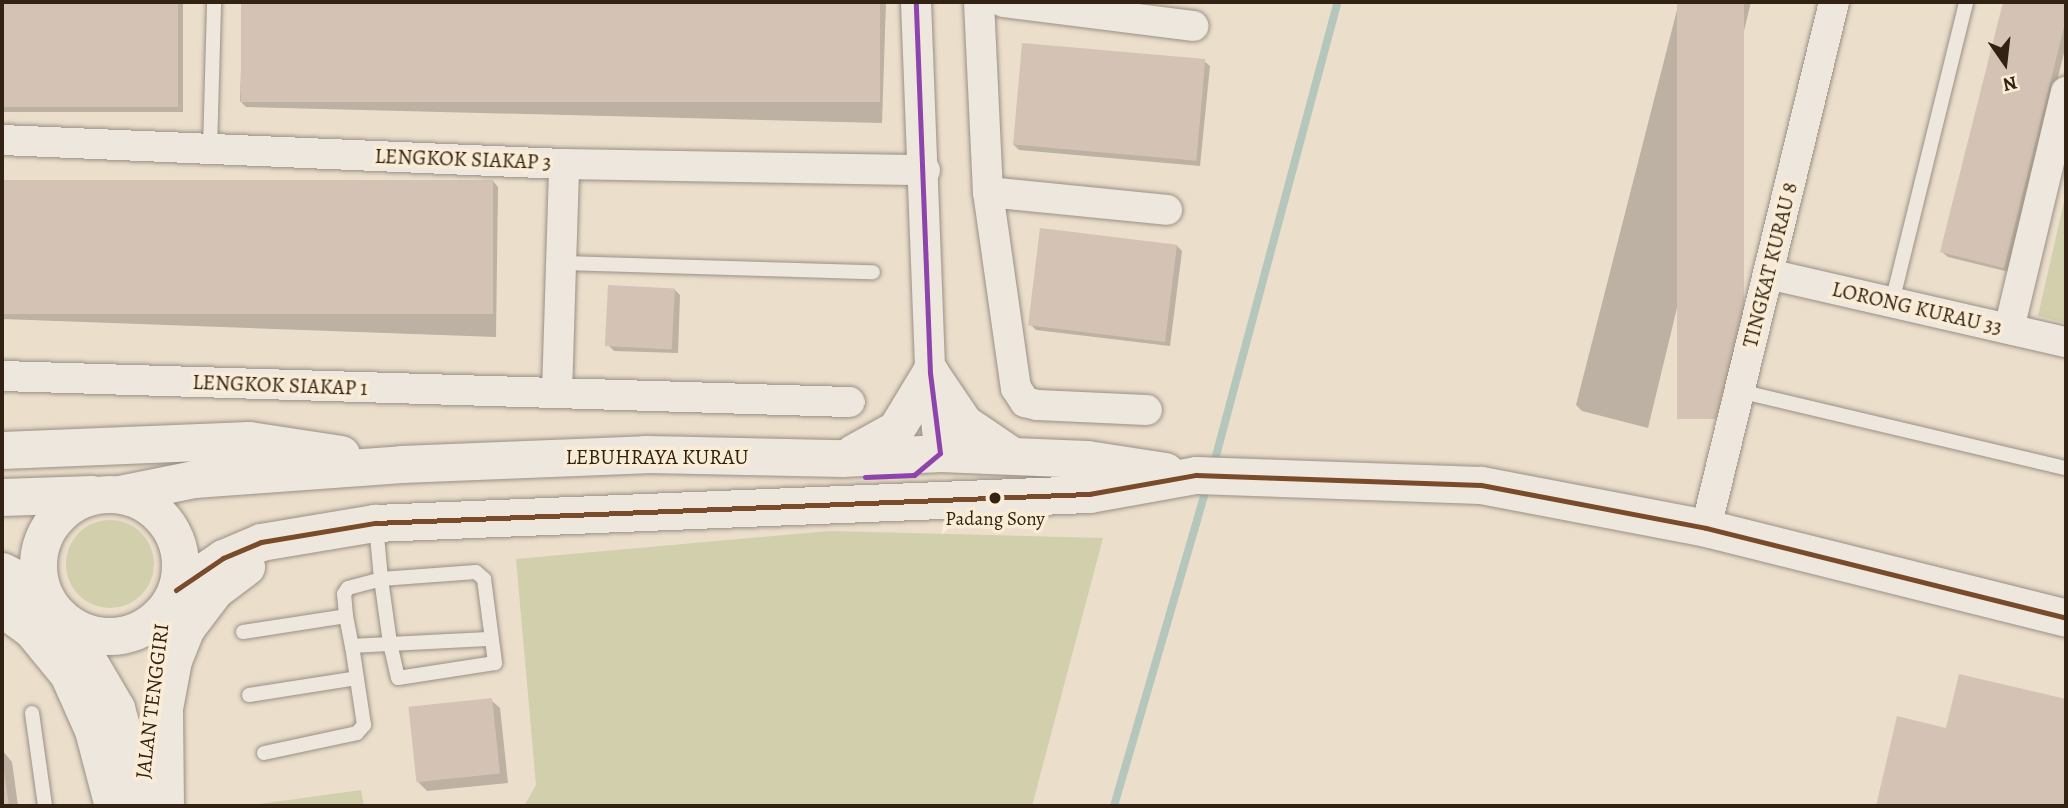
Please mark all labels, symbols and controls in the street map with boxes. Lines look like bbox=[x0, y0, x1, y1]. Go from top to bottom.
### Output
north arrow bbox=[1970, 28, 2040, 98]
text: N bbox=[2000, 69, 2020, 98]
street label: LENGKOK SIAKAP 3 bbox=[374, 143, 552, 175]
street label: TINGKAT KURAU 8 bbox=[1737, 180, 1803, 350]
street label: LORONG KURAU 33 bbox=[1829, 276, 2005, 340]
street label: LENGKOK SIAKAP 1 bbox=[192, 369, 368, 401]
street label: LEBUHRAYA KURAU bbox=[565, 444, 749, 470]
marker: Padang Sony bbox=[988, 491, 1002, 505]
place label: Padang Sony bbox=[945, 509, 1045, 531]
street label: JALAN TENGGIRI bbox=[130, 622, 174, 780]

